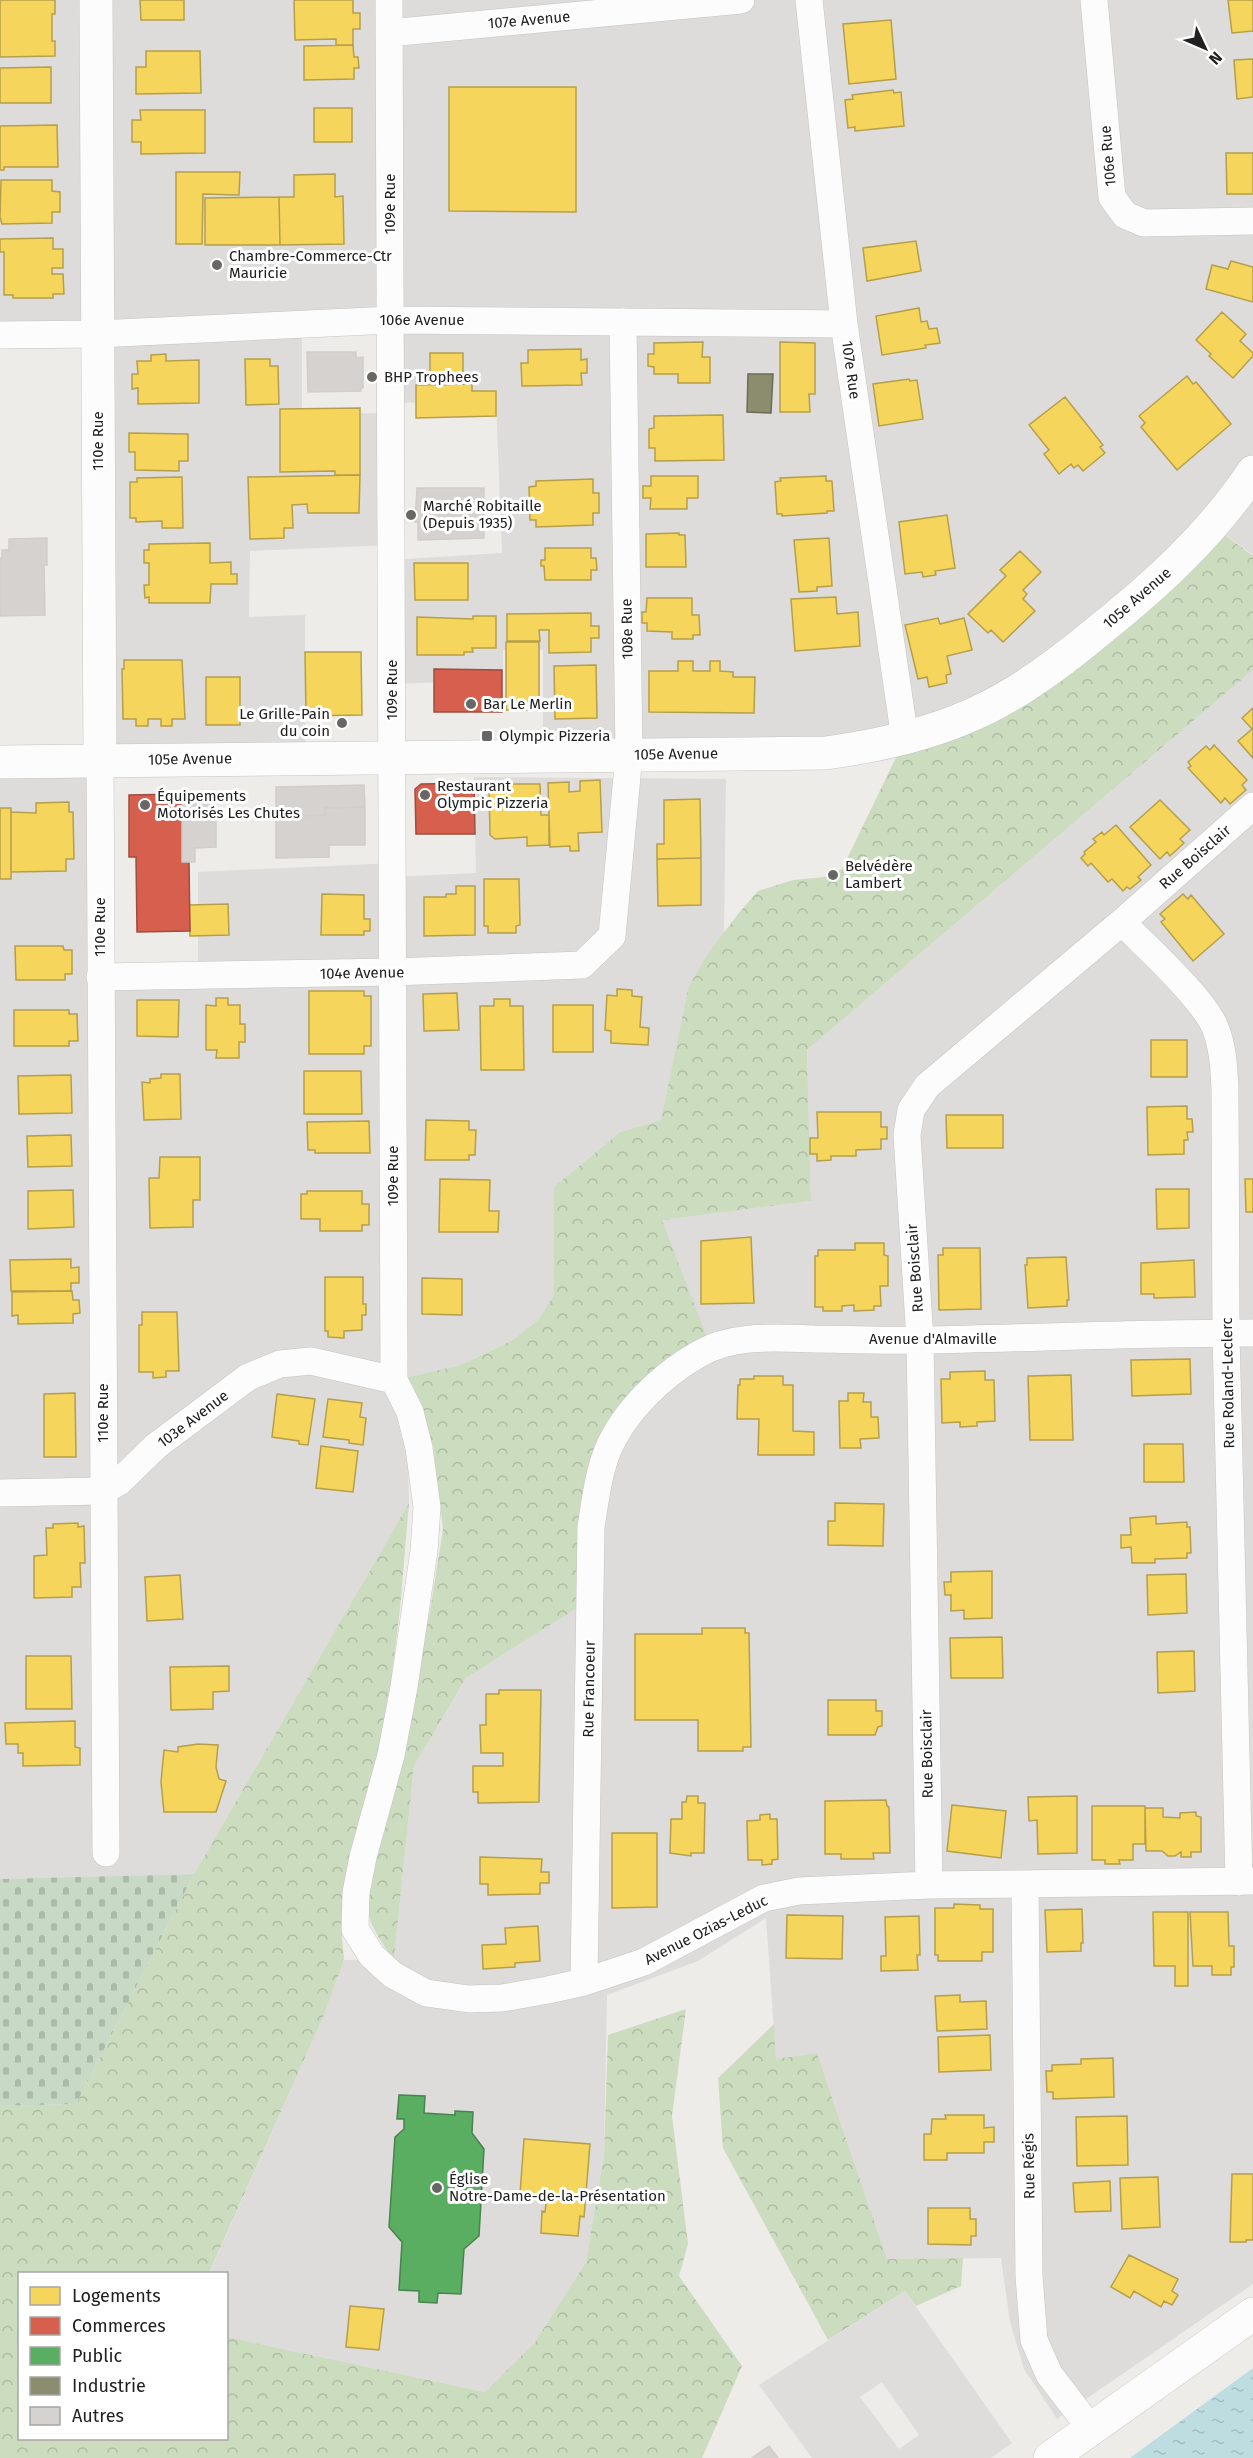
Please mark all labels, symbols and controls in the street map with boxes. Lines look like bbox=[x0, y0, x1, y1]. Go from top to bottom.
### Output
street label: 107e Avenue bbox=[487, 7, 571, 33]
north arrow bbox=[1175, 18, 1235, 78]
text: N bbox=[1205, 48, 1226, 68]
street label: 106e Rue bbox=[1096, 125, 1120, 187]
street label: 109e Rue bbox=[381, 174, 399, 234]
place label: Chambre-Commerce-Ctr Mauricie bbox=[229, 247, 392, 282]
marker: Chambre-Commerce-Ctr Mauricie bbox=[210, 258, 224, 272]
street label: 106e Avenue bbox=[380, 311, 464, 329]
street label: 107e Rue bbox=[838, 340, 864, 400]
place label: BHP Trophees bbox=[384, 368, 478, 386]
marker: BHP Trophees bbox=[365, 370, 379, 384]
street label: 110e Rue bbox=[89, 411, 107, 471]
place label: Marché Robitaille (Depuis 1935) bbox=[423, 497, 542, 532]
marker: Marché Robitaille (Depuis 1935) bbox=[404, 508, 418, 522]
street label: 105e Avenue bbox=[1099, 564, 1175, 632]
street label: 108e Rue bbox=[617, 598, 637, 660]
street label: 109e Rue bbox=[383, 660, 401, 720]
place label: Bar Le Merlin bbox=[483, 695, 572, 713]
marker: Bar Le Merlin bbox=[464, 697, 478, 711]
place label: Le Grille-Pain du coin bbox=[239, 705, 330, 740]
marker: Le Grille-Pain du coin bbox=[335, 716, 349, 730]
place label: Olympic Pizzeria bbox=[499, 727, 610, 745]
marker: Olympic Pizzeria bbox=[480, 729, 494, 743]
street label: 105e Avenue bbox=[634, 744, 718, 764]
street label: 105e Avenue bbox=[148, 749, 232, 769]
place label: Restaurant Olympic Pizzeria bbox=[437, 777, 548, 812]
place label: Équipements Motorisés Les Chutes bbox=[157, 787, 300, 822]
marker: Restaurant Olympic Pizzeria bbox=[418, 788, 432, 802]
marker: Équipements Motorisés Les Chutes bbox=[138, 798, 152, 812]
street label: Rue Boisclair bbox=[1156, 821, 1235, 893]
place label: Belvédère Lambert bbox=[845, 857, 913, 892]
marker: Belvédère Lambert bbox=[826, 868, 840, 882]
street label: 110e Rue bbox=[91, 897, 109, 957]
street label: 104e Avenue bbox=[319, 963, 405, 983]
street label: 109e Rue bbox=[384, 1146, 402, 1206]
street label: Rue Boisclair bbox=[903, 1223, 927, 1313]
street label: Rue Roland-Leclerc bbox=[1218, 1317, 1238, 1449]
street label: Avenue d'Almaville bbox=[869, 1330, 997, 1348]
street label: 110e Rue bbox=[94, 1383, 112, 1443]
street label: 103e Avenue bbox=[154, 1386, 232, 1452]
street label: Rue Francoeur bbox=[579, 1640, 599, 1738]
street label: Rue Boisclair bbox=[917, 1709, 937, 1799]
street label: Avenue Ozias-Leduc bbox=[641, 1891, 771, 1969]
street label: Rue Régis bbox=[1019, 2133, 1039, 2199]
place label: Église Notre-Dame-de-la-Présentation bbox=[449, 2170, 666, 2205]
marker: Église Notre-Dame-de-la-Présentation bbox=[430, 2181, 444, 2195]
legend bbox=[18, 2272, 228, 2440]
text: Logements bbox=[72, 2285, 161, 2307]
text: Commerces bbox=[72, 2315, 166, 2337]
text: Public bbox=[72, 2345, 122, 2367]
text: Industrie bbox=[72, 2375, 146, 2397]
text: Autres bbox=[72, 2405, 124, 2427]

